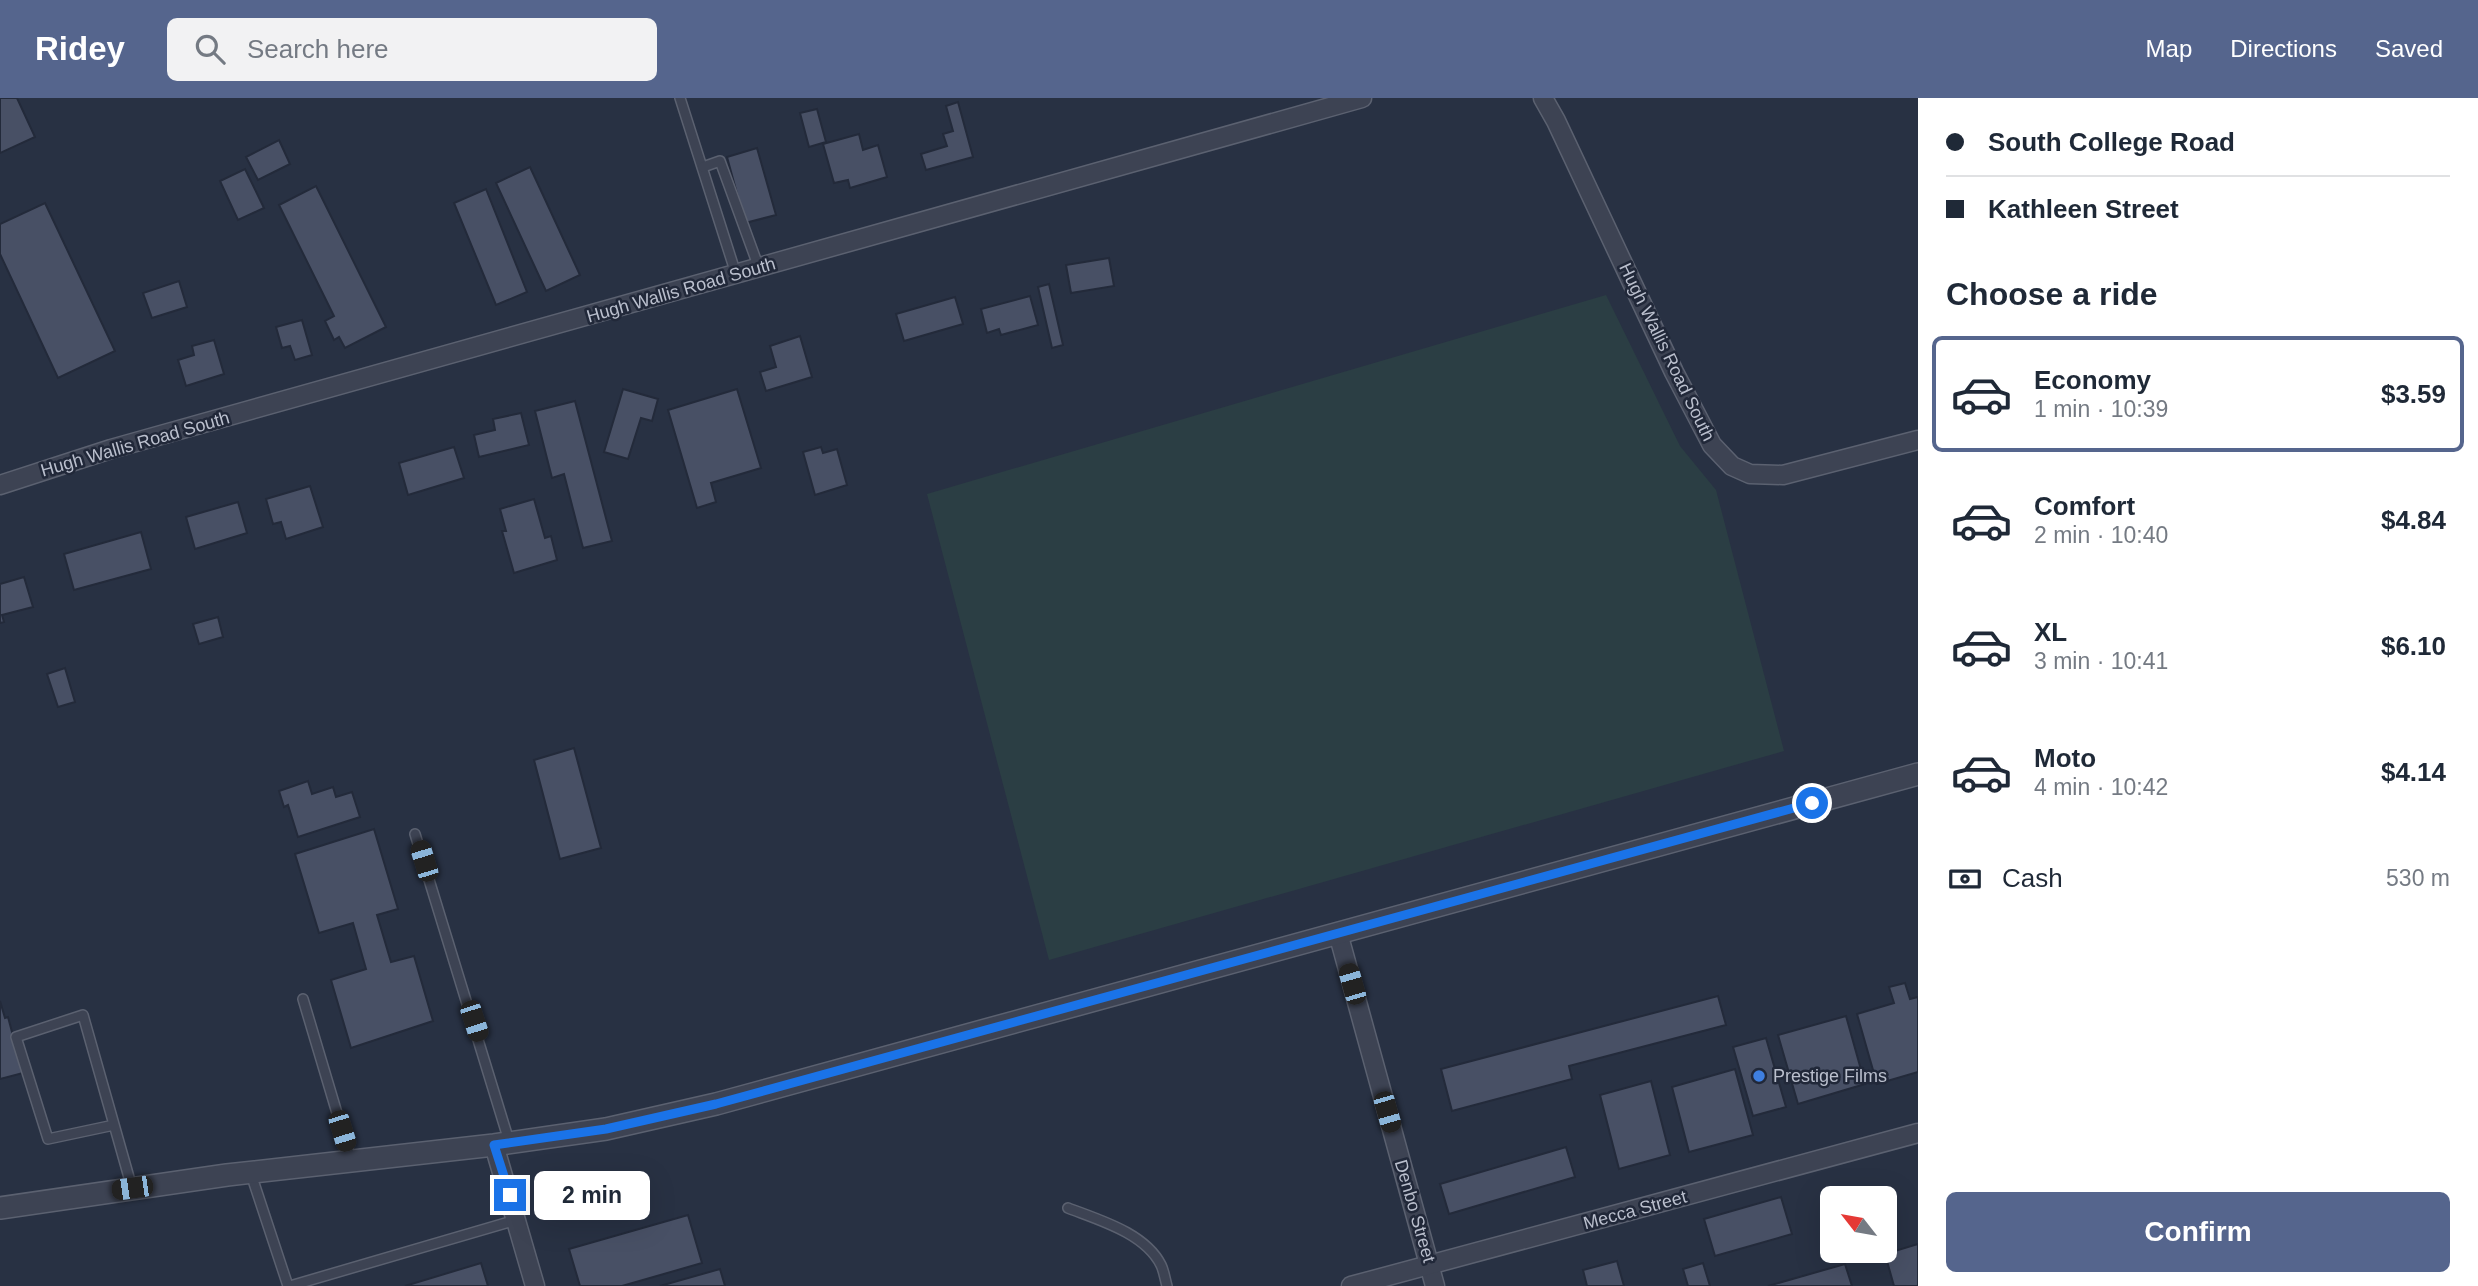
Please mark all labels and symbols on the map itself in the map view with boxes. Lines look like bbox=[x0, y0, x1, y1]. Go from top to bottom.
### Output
street label: Hugh Wallis Road South bbox=[584, 253, 778, 327]
street label: Hugh Wallis Road South bbox=[1615, 260, 1719, 444]
street label: Hugh Wallis Road South bbox=[38, 407, 232, 481]
route start bbox=[1796, 787, 1828, 819]
car bbox=[408, 838, 441, 884]
car bbox=[1337, 961, 1368, 1007]
car bbox=[458, 998, 491, 1044]
place label: Prestige Films bbox=[1773, 1066, 1887, 1086]
marker: Prestige Films bbox=[1751, 1068, 1767, 1084]
car bbox=[1372, 1089, 1403, 1135]
car bbox=[326, 1108, 359, 1154]
street label: Denbo Street bbox=[1391, 1157, 1439, 1265]
callout: 2 min bbox=[534, 1170, 650, 1220]
car bbox=[110, 1175, 155, 1201]
route end bbox=[494, 1179, 526, 1211]
north arrow bbox=[1820, 1186, 1897, 1264]
street label: Mecca Street bbox=[1581, 1187, 1689, 1233]

